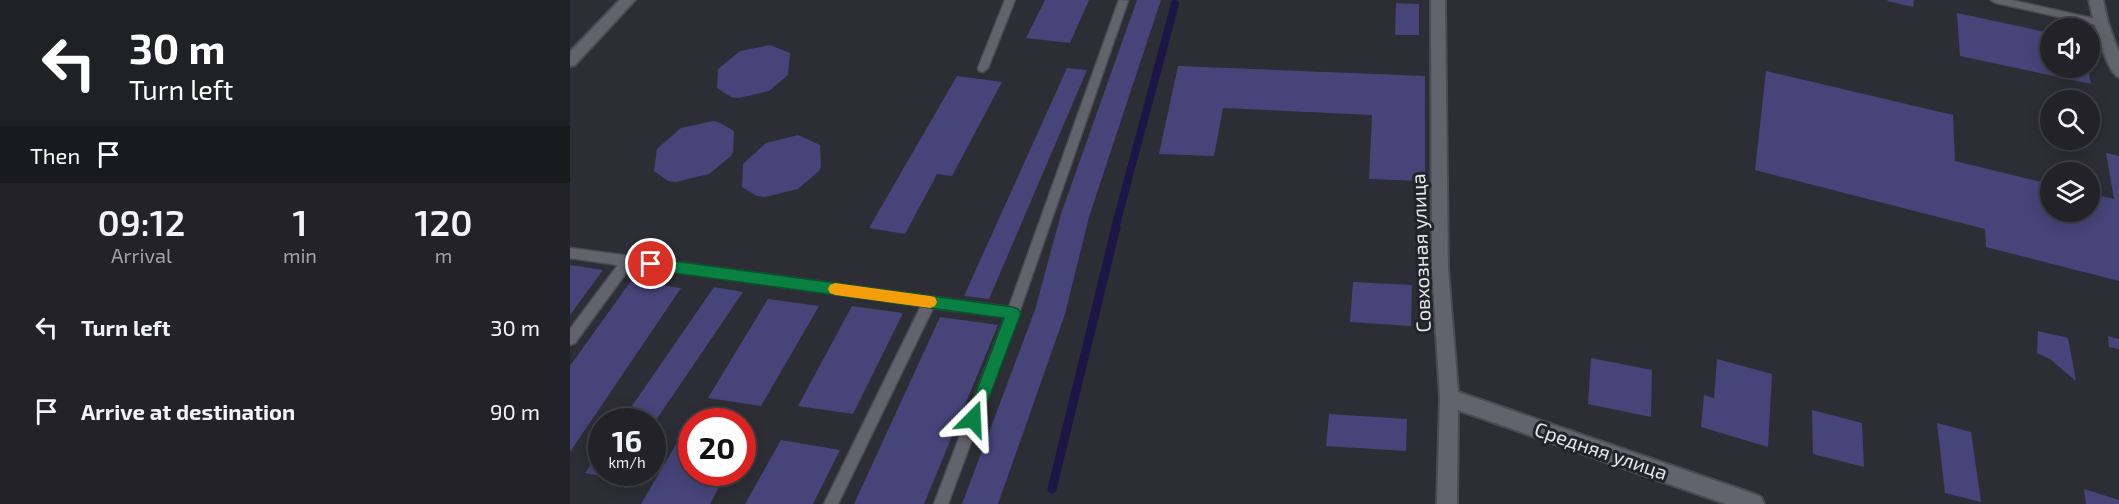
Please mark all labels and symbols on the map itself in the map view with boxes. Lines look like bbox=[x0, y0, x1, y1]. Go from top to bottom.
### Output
street label: Совхозная улица bbox=[1405, 173, 1436, 333]
pin bbox=[625, 238, 676, 289]
position arrow bbox=[941, 387, 1005, 451]
speed limit sign: 20 bbox=[678, 408, 756, 486]
street label: Средняя улица bbox=[1531, 416, 1671, 485]

